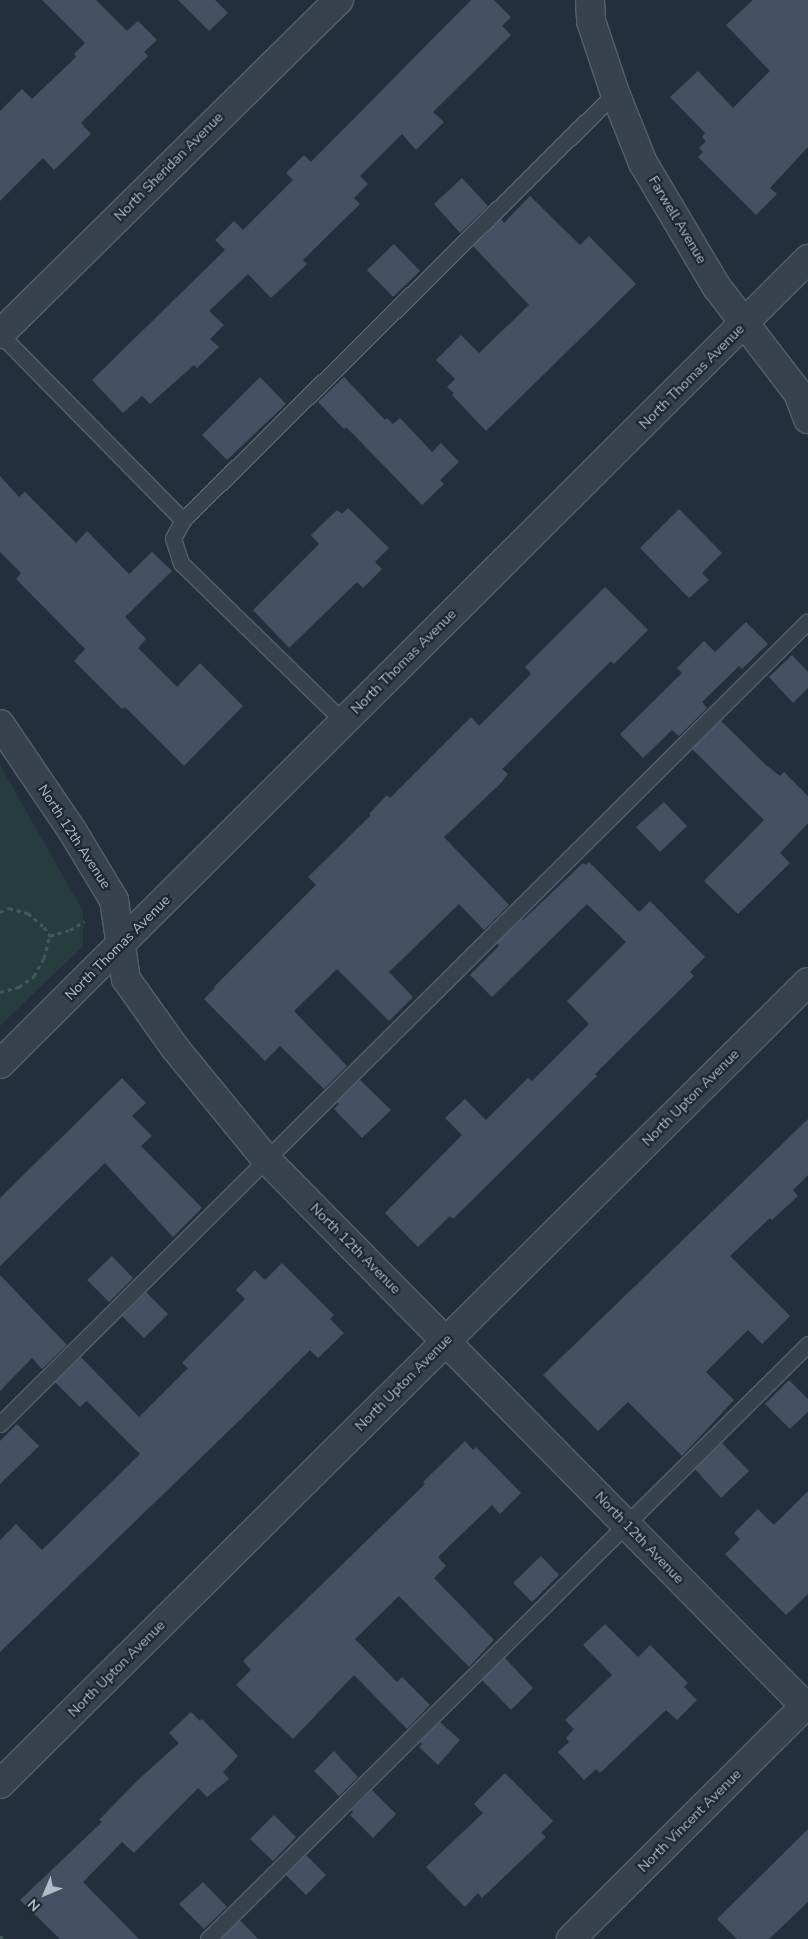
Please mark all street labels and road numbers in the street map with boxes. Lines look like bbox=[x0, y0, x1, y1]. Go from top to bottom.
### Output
street label: North Sheridan Avenue bbox=[111, 109, 227, 225]
street label: Farwell Avenue bbox=[644, 173, 710, 267]
street label: North Thomas Avenue bbox=[636, 321, 748, 433]
street label: North Thomas Avenue bbox=[348, 606, 460, 718]
street label: North 12th Avenue bbox=[34, 782, 114, 892]
street label: North Thomas Avenue bbox=[62, 892, 174, 1004]
street label: North Upton Avenue bbox=[639, 1046, 743, 1150]
street label: North 12th Avenue bbox=[306, 1200, 404, 1298]
street label: North Upton Avenue bbox=[352, 1331, 456, 1435]
street label: North 12th Avenue bbox=[591, 1489, 687, 1587]
street label: North Upton Avenue bbox=[65, 1617, 169, 1721]
street label: North Vincent Avenue bbox=[635, 1766, 745, 1876]

